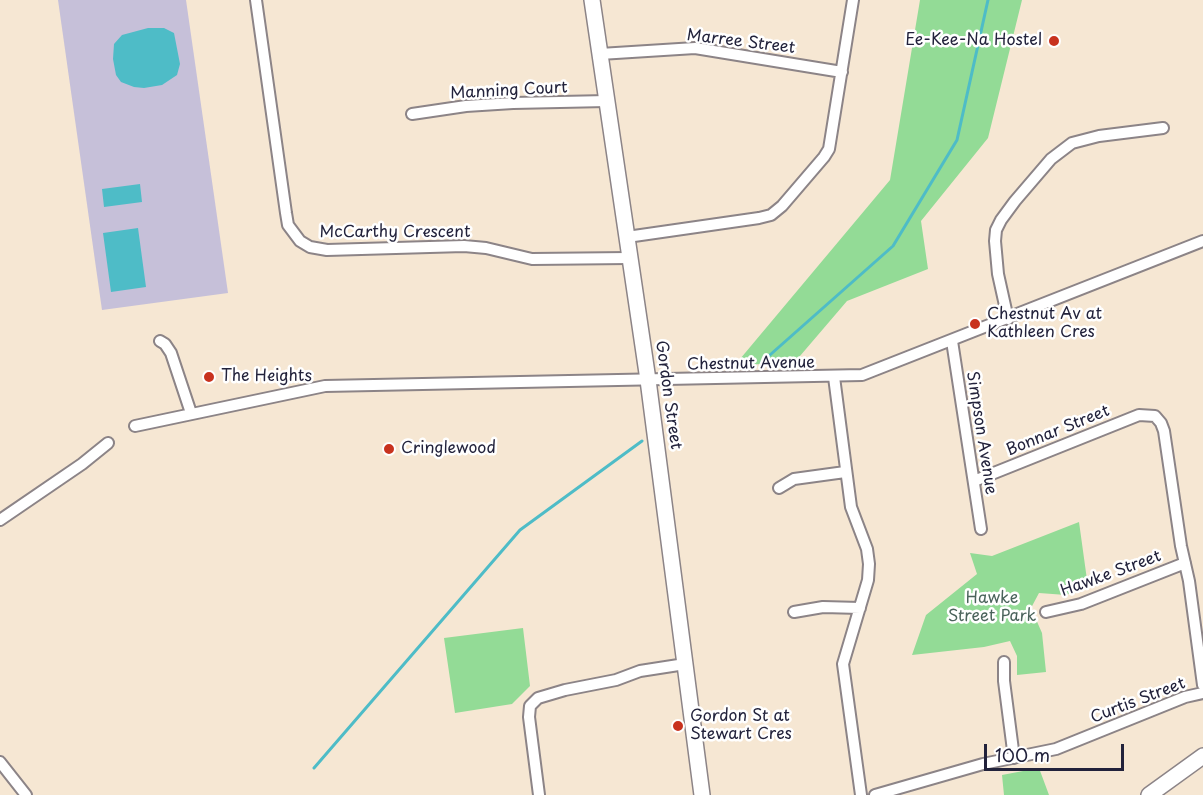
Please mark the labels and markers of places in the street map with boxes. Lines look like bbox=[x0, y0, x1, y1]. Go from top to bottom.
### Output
place label: Ee-Kee-Na Hostel bbox=[905, 31, 1042, 51]
marker: Ee-Kee-Na Hostel bbox=[1047, 34, 1061, 48]
place label: Chestnut Av at Kathleen Cres bbox=[987, 305, 1102, 343]
marker: Chestnut Av at Kathleen Cres bbox=[968, 317, 982, 331]
place label: The Heights bbox=[221, 367, 312, 387]
marker: The Heights bbox=[202, 370, 216, 384]
place label: Cringlewood bbox=[401, 439, 496, 459]
marker: Cringlewood bbox=[382, 442, 396, 456]
place label: Gordon St at Stewart Cres bbox=[690, 707, 792, 745]
marker: Gordon St at Stewart Cres bbox=[671, 719, 685, 733]

